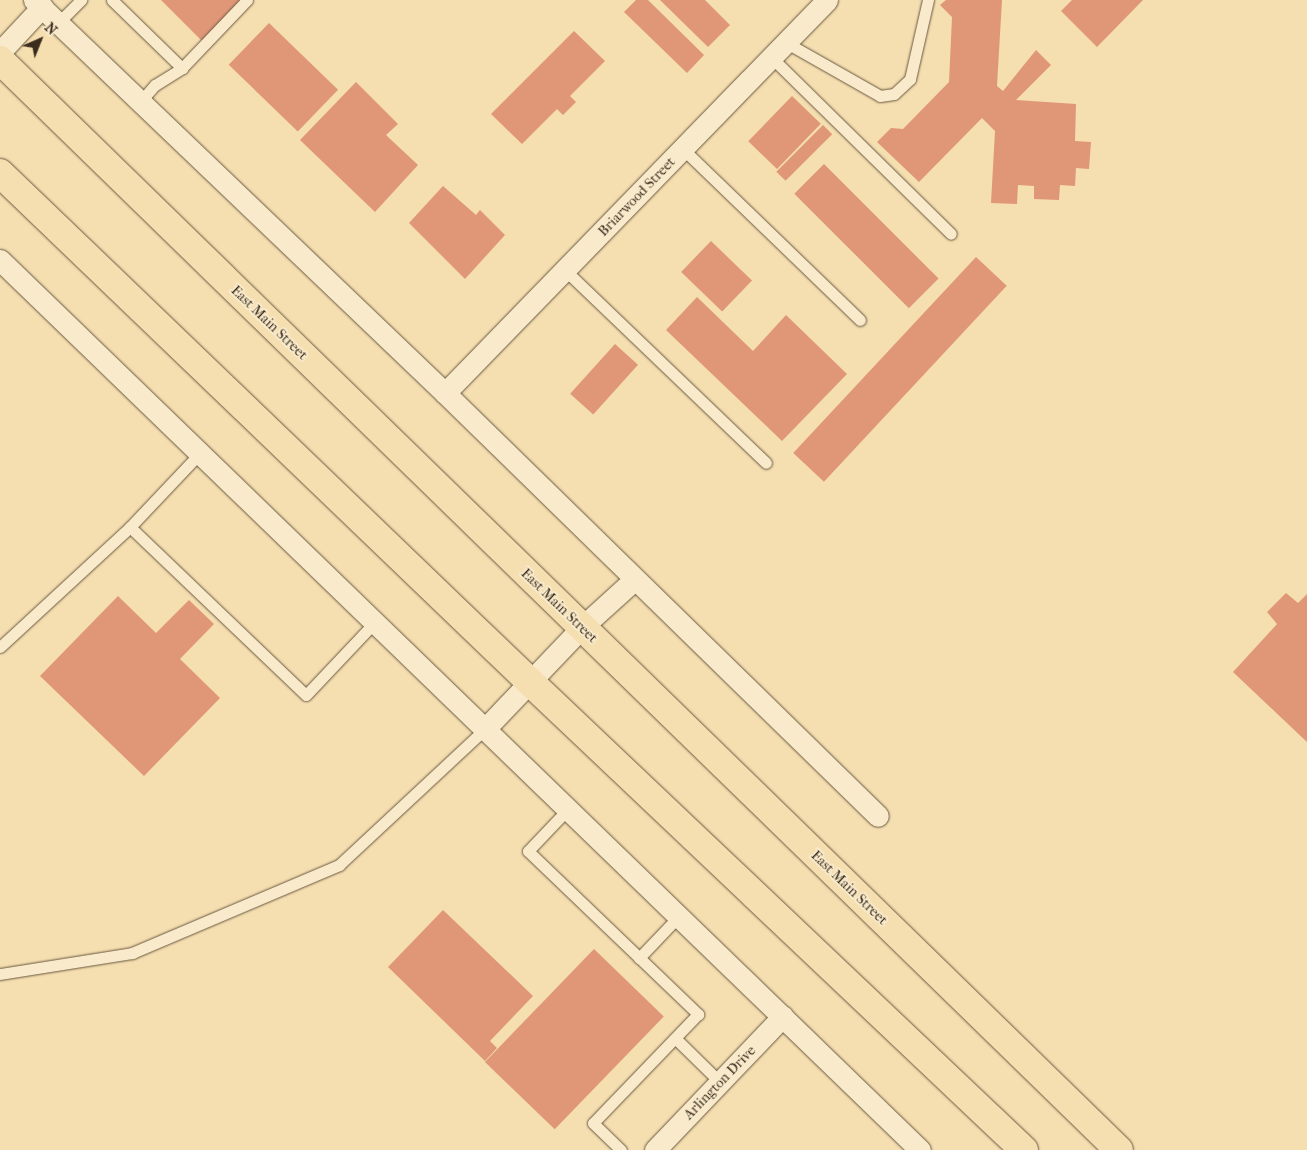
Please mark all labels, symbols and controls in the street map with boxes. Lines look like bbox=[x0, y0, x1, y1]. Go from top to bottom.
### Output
north arrow bbox=[15, 15, 65, 65]
text: N bbox=[41, 19, 60, 39]
street label: Briarwood Street bbox=[595, 154, 679, 240]
street label: East Main Street bbox=[227, 282, 311, 364]
street label: East Main Street bbox=[517, 565, 601, 647]
street label: East Main Street bbox=[807, 847, 891, 929]
street label: Arlington Drive bbox=[681, 1043, 759, 1123]

